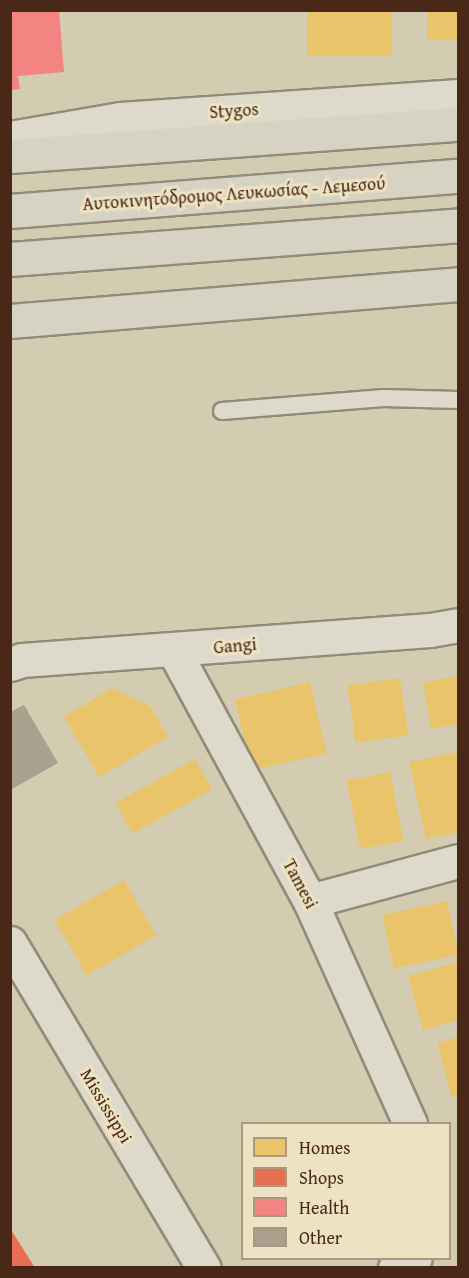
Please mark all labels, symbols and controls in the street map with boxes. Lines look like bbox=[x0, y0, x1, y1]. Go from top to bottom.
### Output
street label: Stygos bbox=[209, 99, 259, 123]
street label: Αυτοκινητόδρομος Λευκωσίας - Λεμεσού bbox=[82, 173, 386, 215]
street label: Gangi bbox=[213, 633, 257, 659]
street label: Tamesi bbox=[278, 855, 322, 913]
street label: Mississippi bbox=[75, 1065, 137, 1147]
legend bbox=[241, 1122, 451, 1260]
text: Homes bbox=[299, 1134, 350, 1161]
text: Shops bbox=[299, 1164, 344, 1191]
text: Health bbox=[299, 1194, 349, 1221]
text: Other bbox=[299, 1224, 342, 1251]

